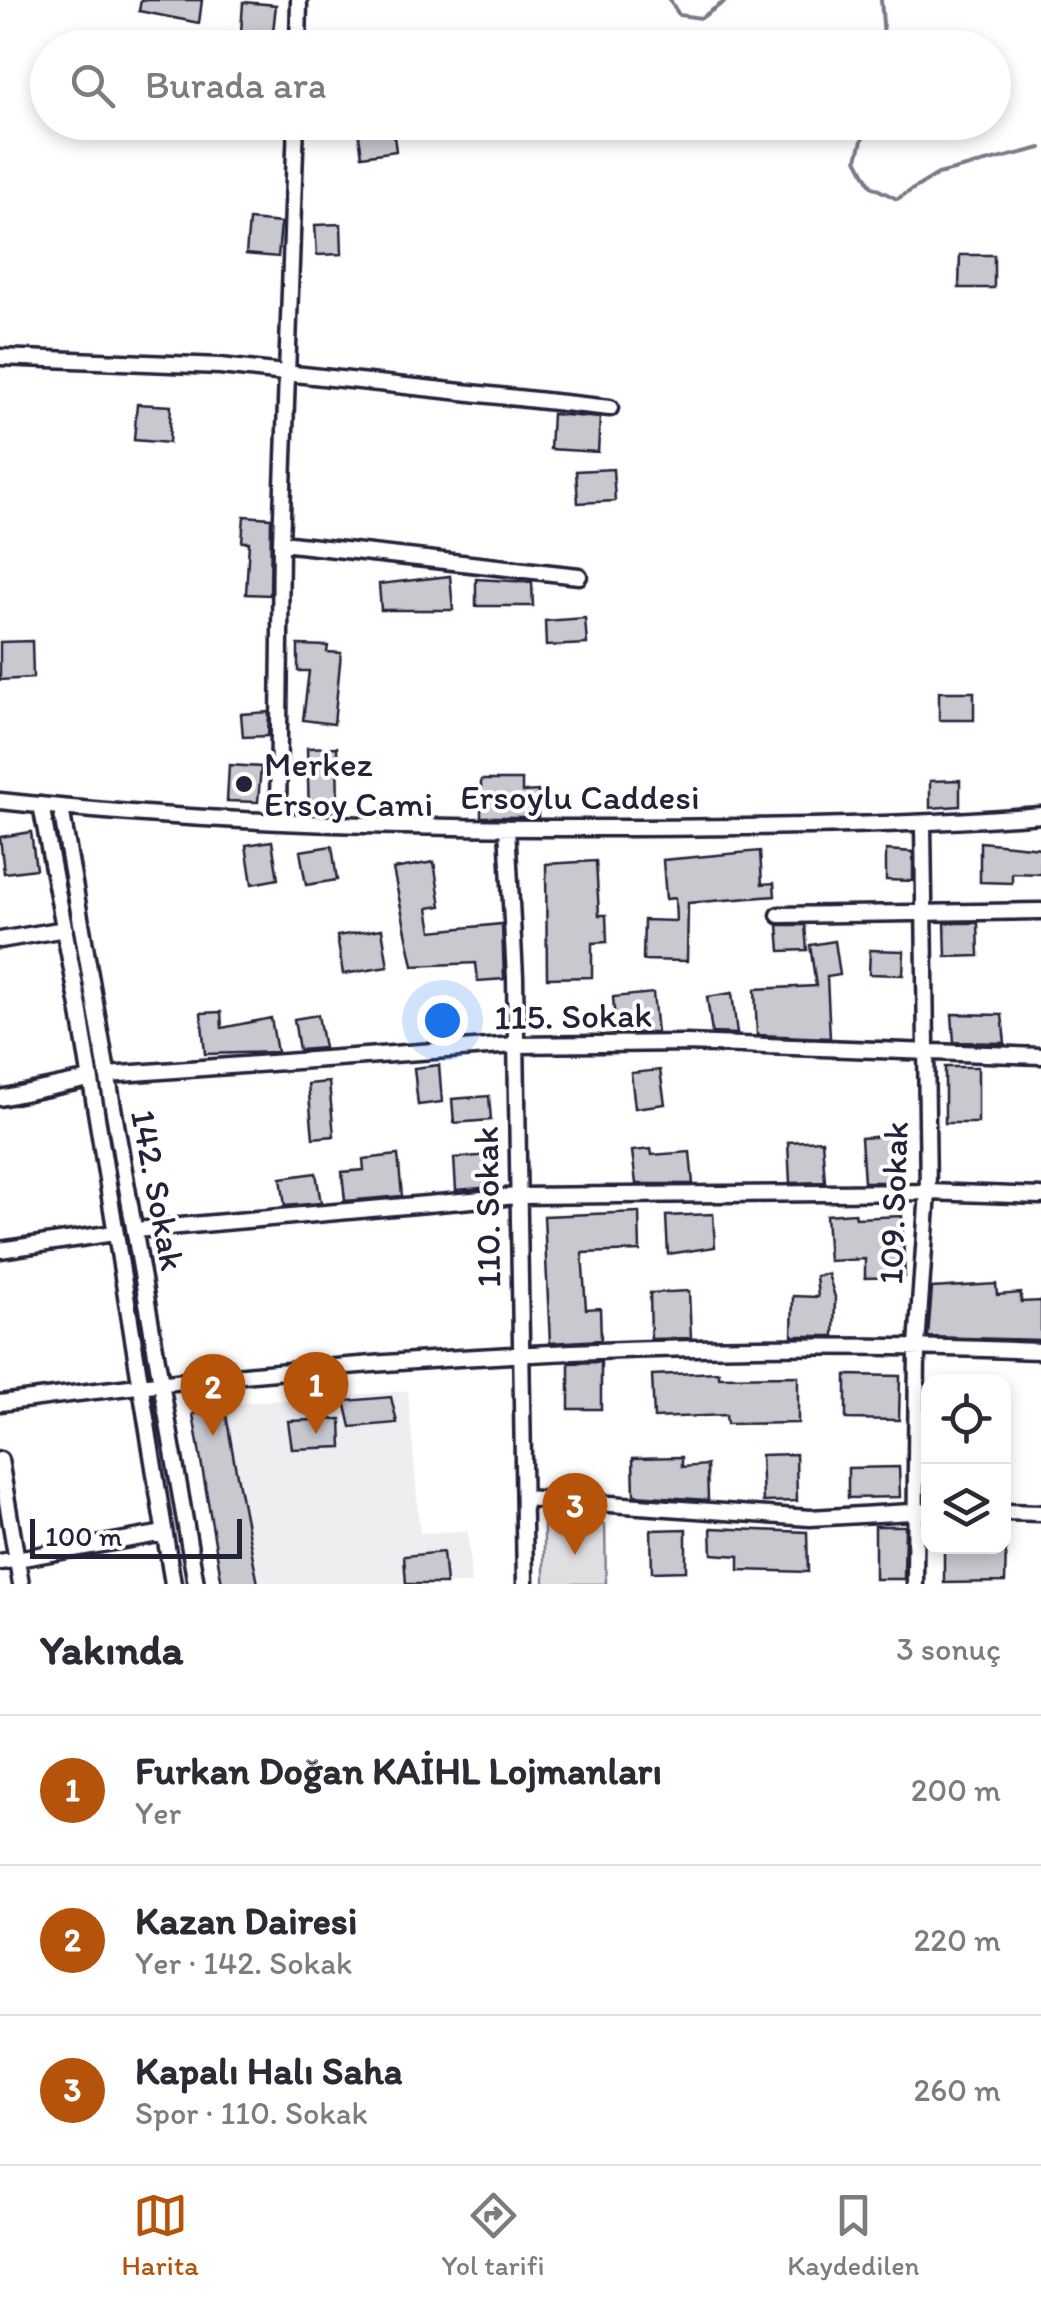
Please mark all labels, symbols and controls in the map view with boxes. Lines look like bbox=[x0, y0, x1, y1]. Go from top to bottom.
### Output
search box bbox=[30, 30, 1011, 140]
icon: search bbox=[65, 58, 120, 113]
text: Burada ara bbox=[145, 62, 327, 108]
place label: Merkez Ersoy Cami bbox=[264, 743, 433, 825]
marker: Merkez Ersoy Cami bbox=[233, 773, 255, 795]
street label: Ersoylu Caddesi bbox=[460, 776, 700, 818]
street label: 115. Sokak bbox=[494, 994, 652, 1038]
your location bbox=[417, 995, 468, 1046]
street label: 142. Sokak bbox=[122, 1106, 194, 1274]
street label: 109. Sokak bbox=[869, 1121, 917, 1285]
street label: 110. Sokak bbox=[465, 1126, 509, 1288]
pin: 1 bbox=[284, 1352, 348, 1434]
pin: 2 bbox=[180, 1354, 246, 1436]
map controls bbox=[921, 1374, 1011, 1554]
button: locate bbox=[921, 1374, 1011, 1464]
button: layers bbox=[921, 1464, 1011, 1554]
pin: 3 bbox=[542, 1472, 608, 1555]
scale bar bbox=[30, 1514, 242, 1558]
text: 100 m bbox=[45, 1519, 122, 1553]
text: Yakında bbox=[40, 1624, 183, 1675]
text: 3 sonuç bbox=[896, 1630, 1001, 1668]
text: Furkan Doğan KAİHL Lojmanları bbox=[135, 1748, 662, 1794]
text: 1 bbox=[65, 1771, 80, 1809]
text: 200 m bbox=[911, 1771, 1001, 1809]
text: Yer bbox=[135, 1794, 181, 1832]
text: Kazan Dairesi bbox=[135, 1898, 357, 1944]
text: 2 bbox=[64, 1921, 81, 1959]
text: 220 m bbox=[914, 1921, 1001, 1959]
text: Yer · 142. Sokak bbox=[135, 1944, 352, 1982]
text: Kapalı Halı Saha bbox=[135, 2048, 402, 2094]
text: 3 bbox=[64, 2071, 81, 2109]
text: 260 m bbox=[913, 2071, 1001, 2109]
text: Spor · 110. Sokak bbox=[135, 2094, 368, 2132]
tab: Harita bbox=[121, 2188, 199, 2282]
tab: Yol tarifi bbox=[442, 2188, 544, 2282]
tab: Kaydedilen bbox=[787, 2188, 920, 2282]

